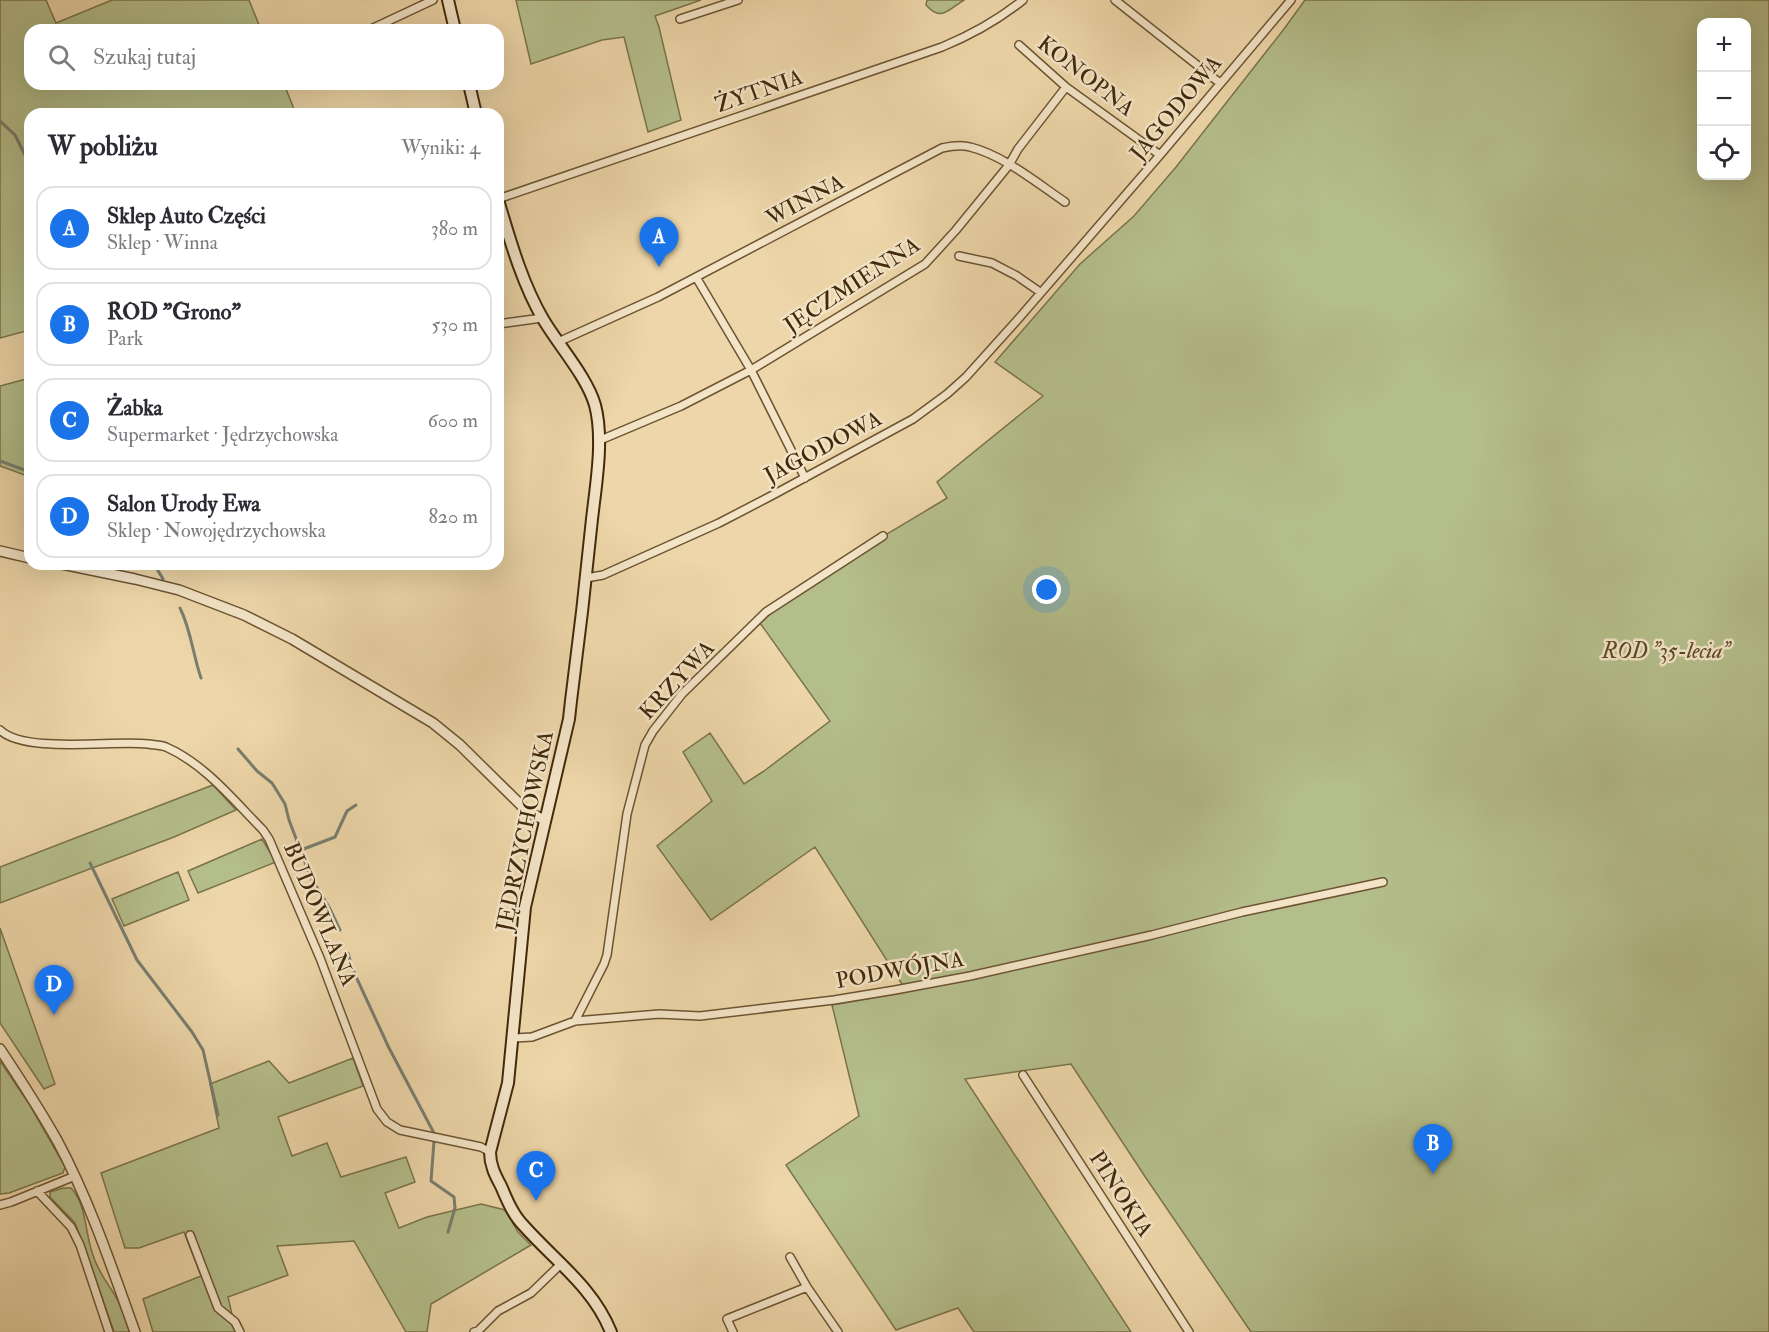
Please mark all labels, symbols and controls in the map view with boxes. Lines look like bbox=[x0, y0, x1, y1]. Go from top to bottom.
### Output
map controls bbox=[1697, 18, 1751, 180]
button: + bbox=[1697, 18, 1751, 72]
search box bbox=[24, 24, 504, 90]
street label: KONOPNA bbox=[1032, 29, 1140, 123]
icon: search bbox=[45, 41, 78, 74]
text: Szukaj tutaj bbox=[93, 43, 196, 71]
street label: JAGODOWA bbox=[1123, 50, 1228, 167]
street label: ŻYTNIA bbox=[711, 62, 807, 119]
button: − bbox=[1697, 72, 1751, 126]
button: locate bbox=[1697, 126, 1751, 180]
text: W pobliżu bbox=[48, 131, 158, 163]
text: Wyniki: 4 bbox=[401, 135, 480, 160]
street label: WINNA bbox=[760, 168, 849, 233]
text: Sklep Auto Części bbox=[107, 202, 266, 230]
text: A bbox=[63, 216, 76, 241]
text: 380 m bbox=[431, 216, 478, 241]
pin: A bbox=[640, 218, 678, 267]
text: Sklep · Winna bbox=[107, 230, 218, 255]
street label: JĘCZMIENNA bbox=[778, 231, 925, 340]
text: ROD "Grono" bbox=[107, 298, 241, 326]
text: B bbox=[63, 312, 76, 337]
text: 530 m bbox=[432, 312, 478, 337]
text: Park bbox=[107, 326, 143, 351]
text: Żabka bbox=[107, 394, 163, 422]
street label: JAGODOWA bbox=[759, 404, 887, 490]
text: C bbox=[62, 408, 77, 433]
text: 600 m bbox=[428, 408, 478, 433]
text: Supermarket · Jędrzychowska bbox=[107, 422, 338, 447]
text: Salon Urody Ewa bbox=[107, 490, 260, 518]
text: D bbox=[61, 504, 78, 529]
text: 820 m bbox=[428, 504, 478, 529]
text: Sklep · Nowojędrzychowska bbox=[107, 518, 326, 543]
your location bbox=[1032, 575, 1061, 604]
street label: KRZYWA bbox=[633, 634, 721, 725]
park label: ROD "35-lecia" bbox=[1601, 637, 1732, 665]
street label: JĘDRZYCHOWSKA bbox=[490, 728, 560, 935]
street label: BUDOWLANA bbox=[277, 838, 363, 990]
street label: PODWÓJNA bbox=[833, 944, 966, 995]
pin: D bbox=[34, 966, 74, 1015]
pin: B bbox=[1414, 1124, 1452, 1174]
street label: PINOKIA bbox=[1083, 1146, 1159, 1242]
pin: C bbox=[516, 1152, 556, 1201]

